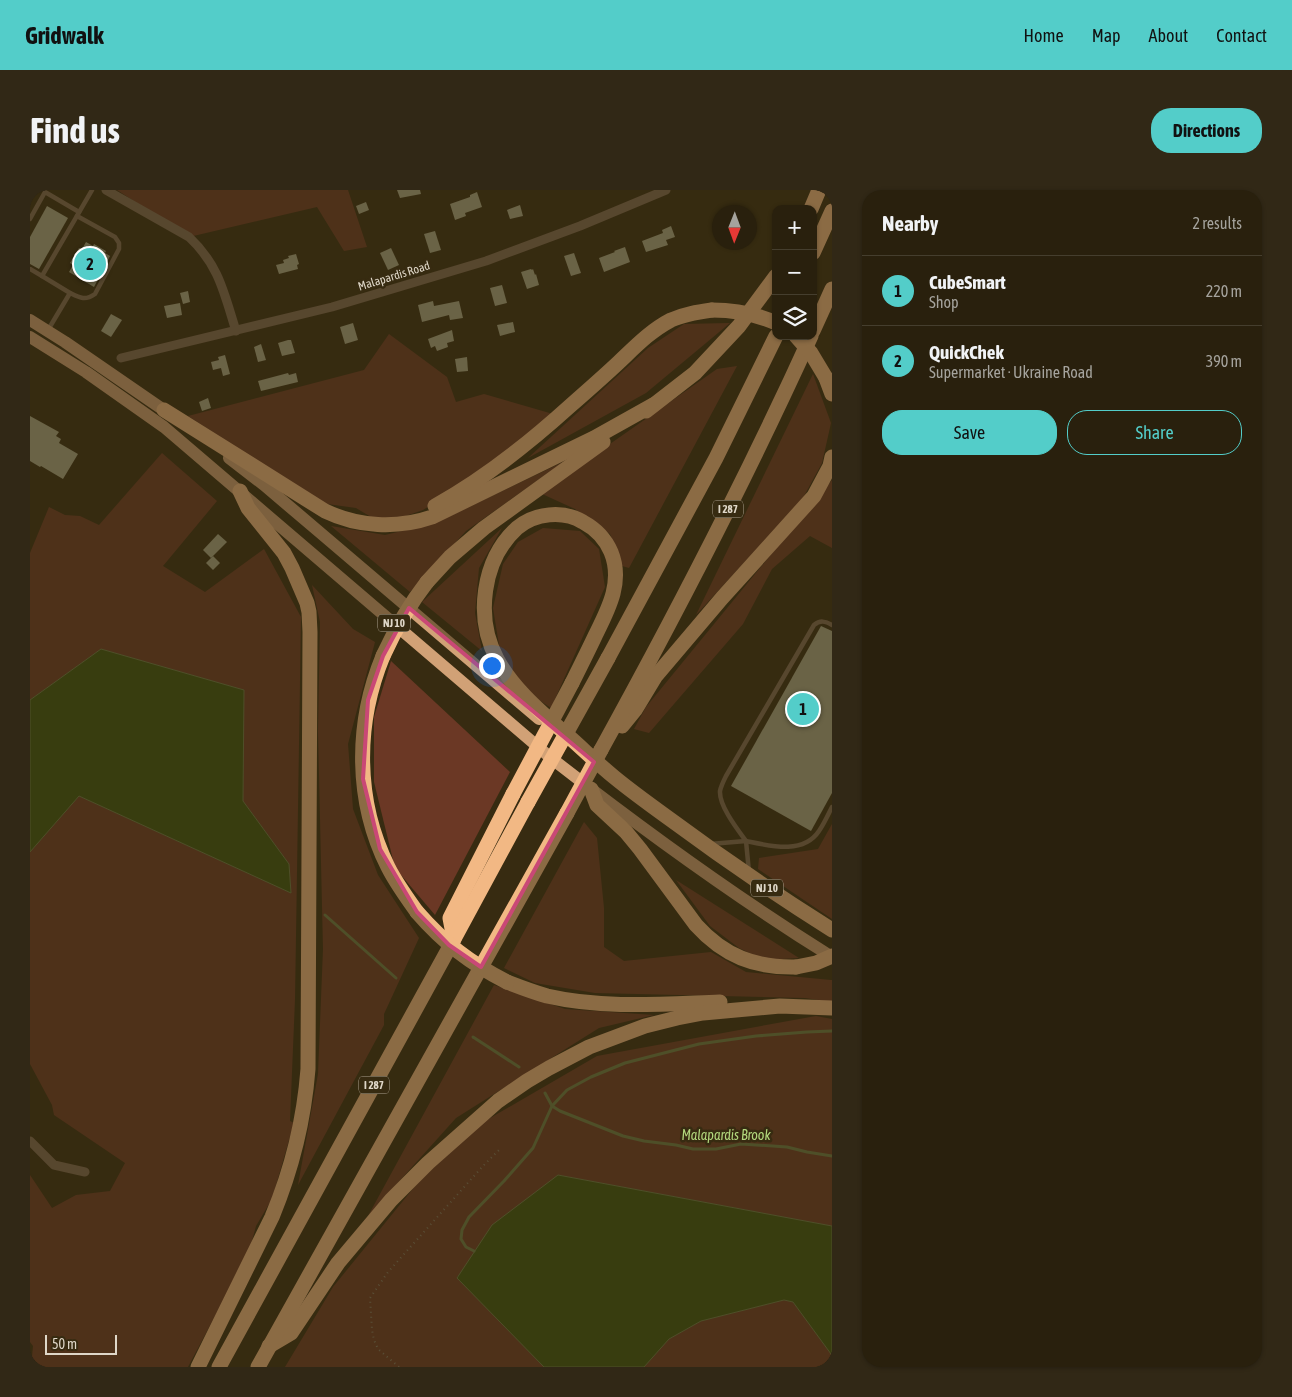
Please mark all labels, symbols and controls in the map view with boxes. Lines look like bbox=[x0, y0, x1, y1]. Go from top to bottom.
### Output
text: Gridwalk bbox=[25, 22, 104, 49]
text: Home bbox=[1024, 25, 1064, 46]
text: Map bbox=[1092, 25, 1121, 46]
text: About bbox=[1149, 25, 1188, 46]
text: Contact bbox=[1216, 25, 1267, 46]
button: Directions bbox=[1151, 108, 1262, 153]
text: Find us bbox=[30, 110, 120, 150]
north arrow bbox=[712, 205, 757, 250]
map controls bbox=[772, 205, 817, 340]
button: + bbox=[772, 205, 817, 250]
text: Nearby bbox=[882, 211, 938, 235]
text: 2 results bbox=[1192, 214, 1242, 232]
pin: 2 bbox=[74, 245, 106, 283]
button: − bbox=[772, 250, 817, 295]
street label: Malapardis Road bbox=[356, 258, 432, 294]
text: CubeSmart bbox=[929, 271, 1006, 293]
text: 1 bbox=[894, 282, 902, 300]
text: 220 m bbox=[1206, 282, 1242, 300]
text: Shop bbox=[929, 293, 959, 311]
button: layers bbox=[772, 295, 817, 340]
text: QuickChek bbox=[929, 341, 1004, 363]
text: 2 bbox=[894, 352, 902, 370]
text: 390 m bbox=[1206, 352, 1242, 370]
text: Supermarket · Ukraine Road bbox=[929, 363, 1093, 381]
button: Save bbox=[882, 410, 1057, 455]
button: Share bbox=[1067, 410, 1242, 455]
road number: I 287 bbox=[713, 500, 743, 518]
road number: NJ 10 bbox=[378, 614, 410, 632]
your location bbox=[479, 653, 505, 679]
pin: 1 bbox=[787, 690, 819, 728]
road number: NJ 10 bbox=[751, 880, 783, 896]
road number: I 287 bbox=[359, 1076, 389, 1094]
water label: Malapardis Brook bbox=[681, 1127, 771, 1143]
scale bar bbox=[45, 1332, 118, 1355]
text: 50 m bbox=[52, 1336, 77, 1352]

